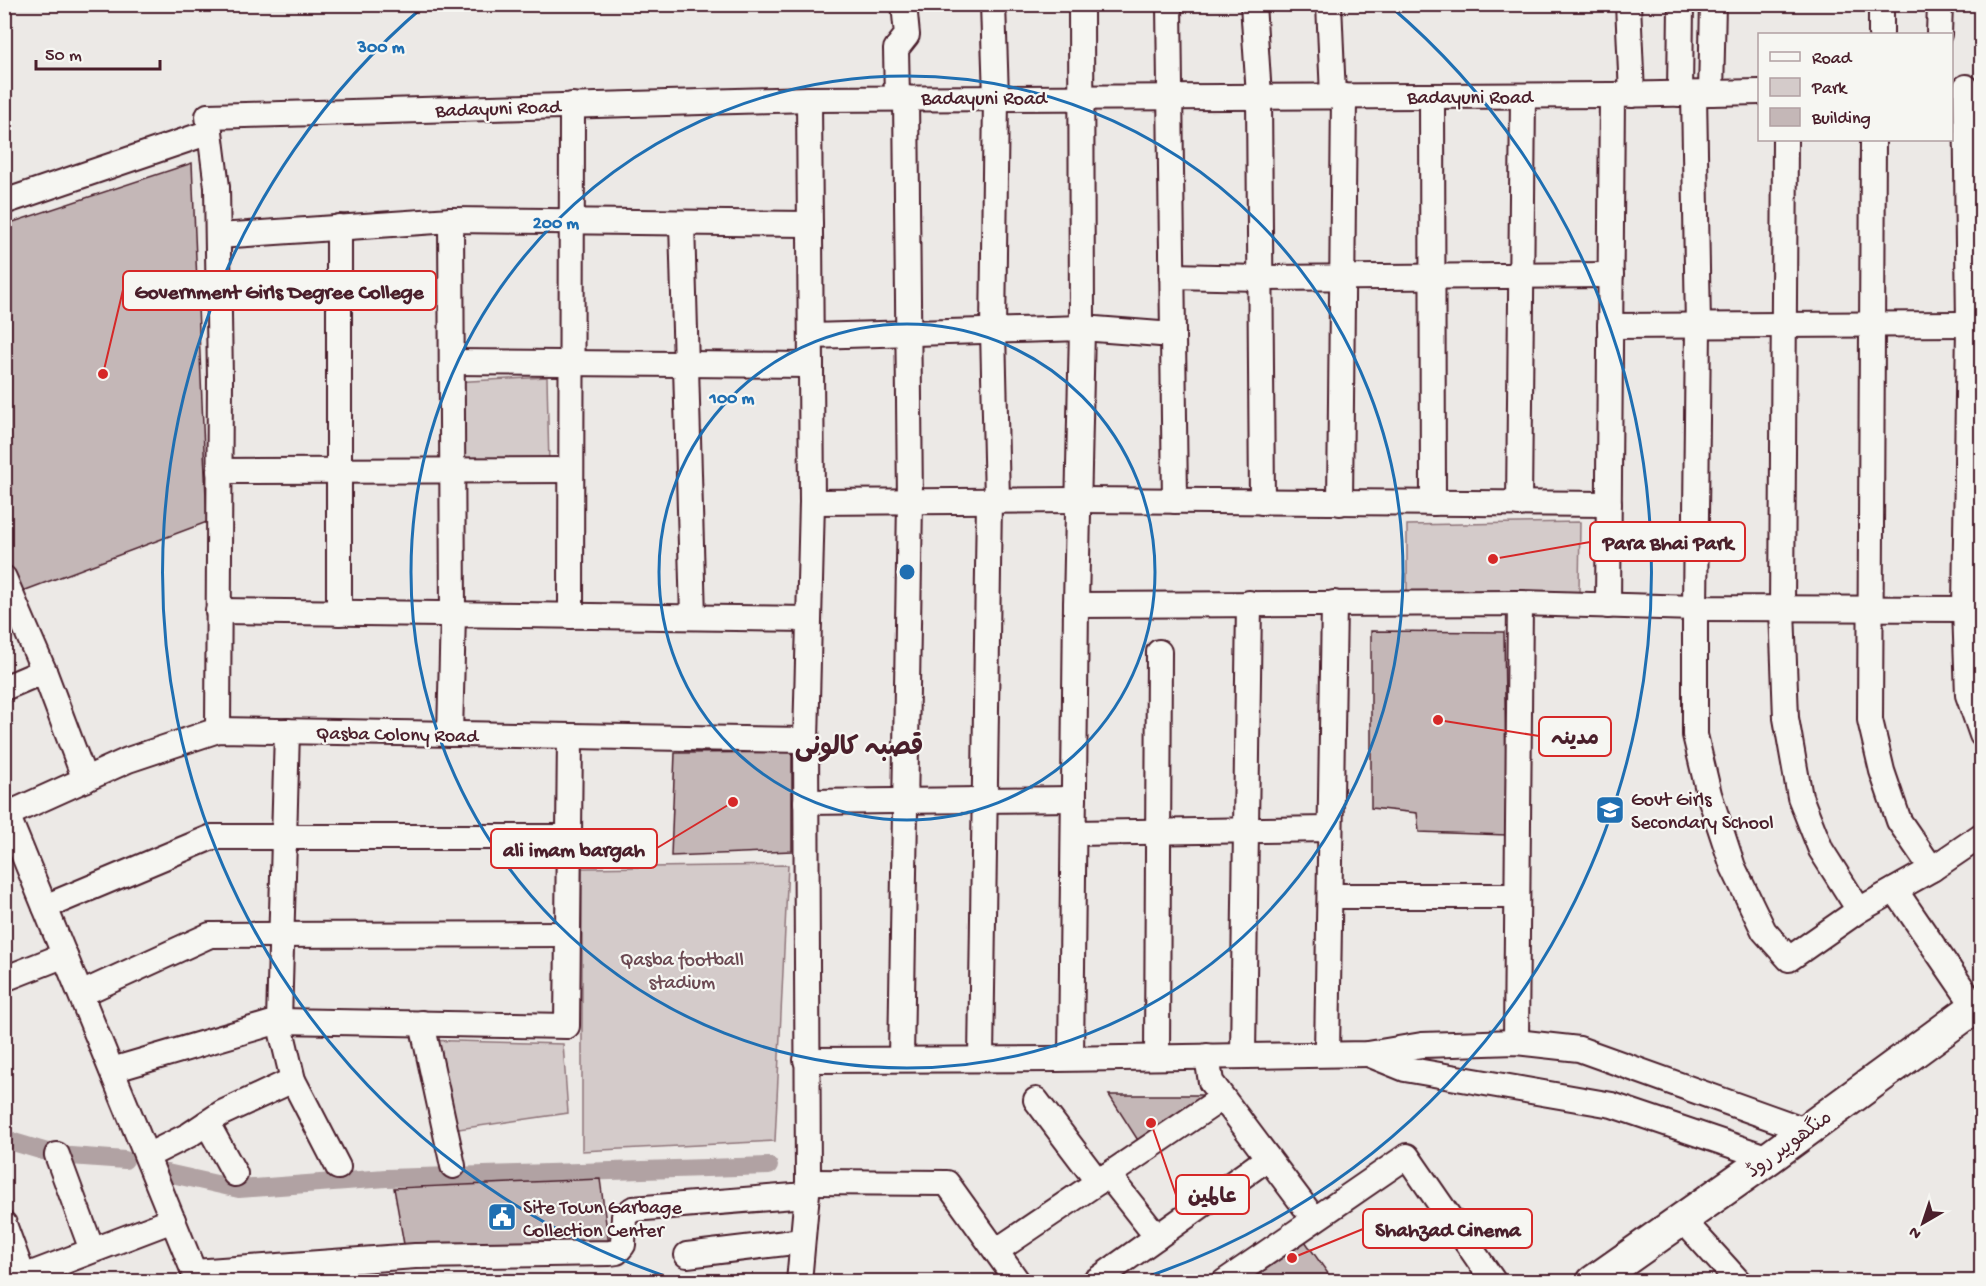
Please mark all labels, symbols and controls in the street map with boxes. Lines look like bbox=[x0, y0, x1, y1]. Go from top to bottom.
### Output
scale bar bbox=[36, 33, 160, 71]
legend bbox=[1758, 33, 1953, 141]
text: 300 m bbox=[357, 38, 405, 59]
text: 50 m bbox=[45, 46, 82, 67]
text: Road bbox=[1812, 49, 1853, 70]
text: Park bbox=[1811, 79, 1848, 100]
street label: Badayuni Road bbox=[1406, 88, 1535, 111]
street label: Badayuni Road bbox=[920, 89, 1049, 112]
street label: Badayuni Road bbox=[434, 97, 564, 124]
text: Building bbox=[1811, 109, 1871, 130]
text: 200 m bbox=[533, 214, 579, 235]
callout: Government Girls Degree College bbox=[123, 271, 436, 310]
text: Government Girls Degree College bbox=[134, 282, 425, 307]
text: 100 m bbox=[709, 389, 755, 410]
callout: Para Bhai Park bbox=[1590, 522, 1745, 561]
text: Para Bhai Park bbox=[1602, 533, 1736, 558]
centre of rings bbox=[897, 562, 917, 582]
callout: مدینہ bbox=[1539, 717, 1611, 756]
street label: Qasba Colony Road bbox=[316, 724, 480, 749]
text: مدینہ bbox=[1551, 728, 1599, 753]
district label: قصبہ کالونی bbox=[795, 732, 923, 765]
place label: Govt Girls Secondary School bbox=[1631, 790, 1774, 836]
school or university icon: Govt Girls Secondary School bbox=[1594, 794, 1626, 826]
callout: ali imam bargah bbox=[491, 829, 657, 868]
text: ali imam bargah bbox=[502, 840, 646, 865]
park label: Qasba football stadium bbox=[620, 950, 744, 996]
street label: منگھوپیر روڈ bbox=[1741, 1105, 1837, 1185]
callout: عالمین bbox=[1176, 1175, 1249, 1214]
text: عالمین bbox=[1188, 1186, 1236, 1211]
north arrow bbox=[1893, 1193, 1953, 1253]
place label: Site Town Garbage Collection Center bbox=[523, 1198, 682, 1244]
public building icon: Site Town Garbage Collection Center bbox=[486, 1201, 518, 1233]
callout: Shahzad Cinema bbox=[1363, 1209, 1532, 1248]
text: Shahzad Cinema bbox=[1375, 1220, 1522, 1245]
text: N bbox=[1905, 1221, 1926, 1243]

